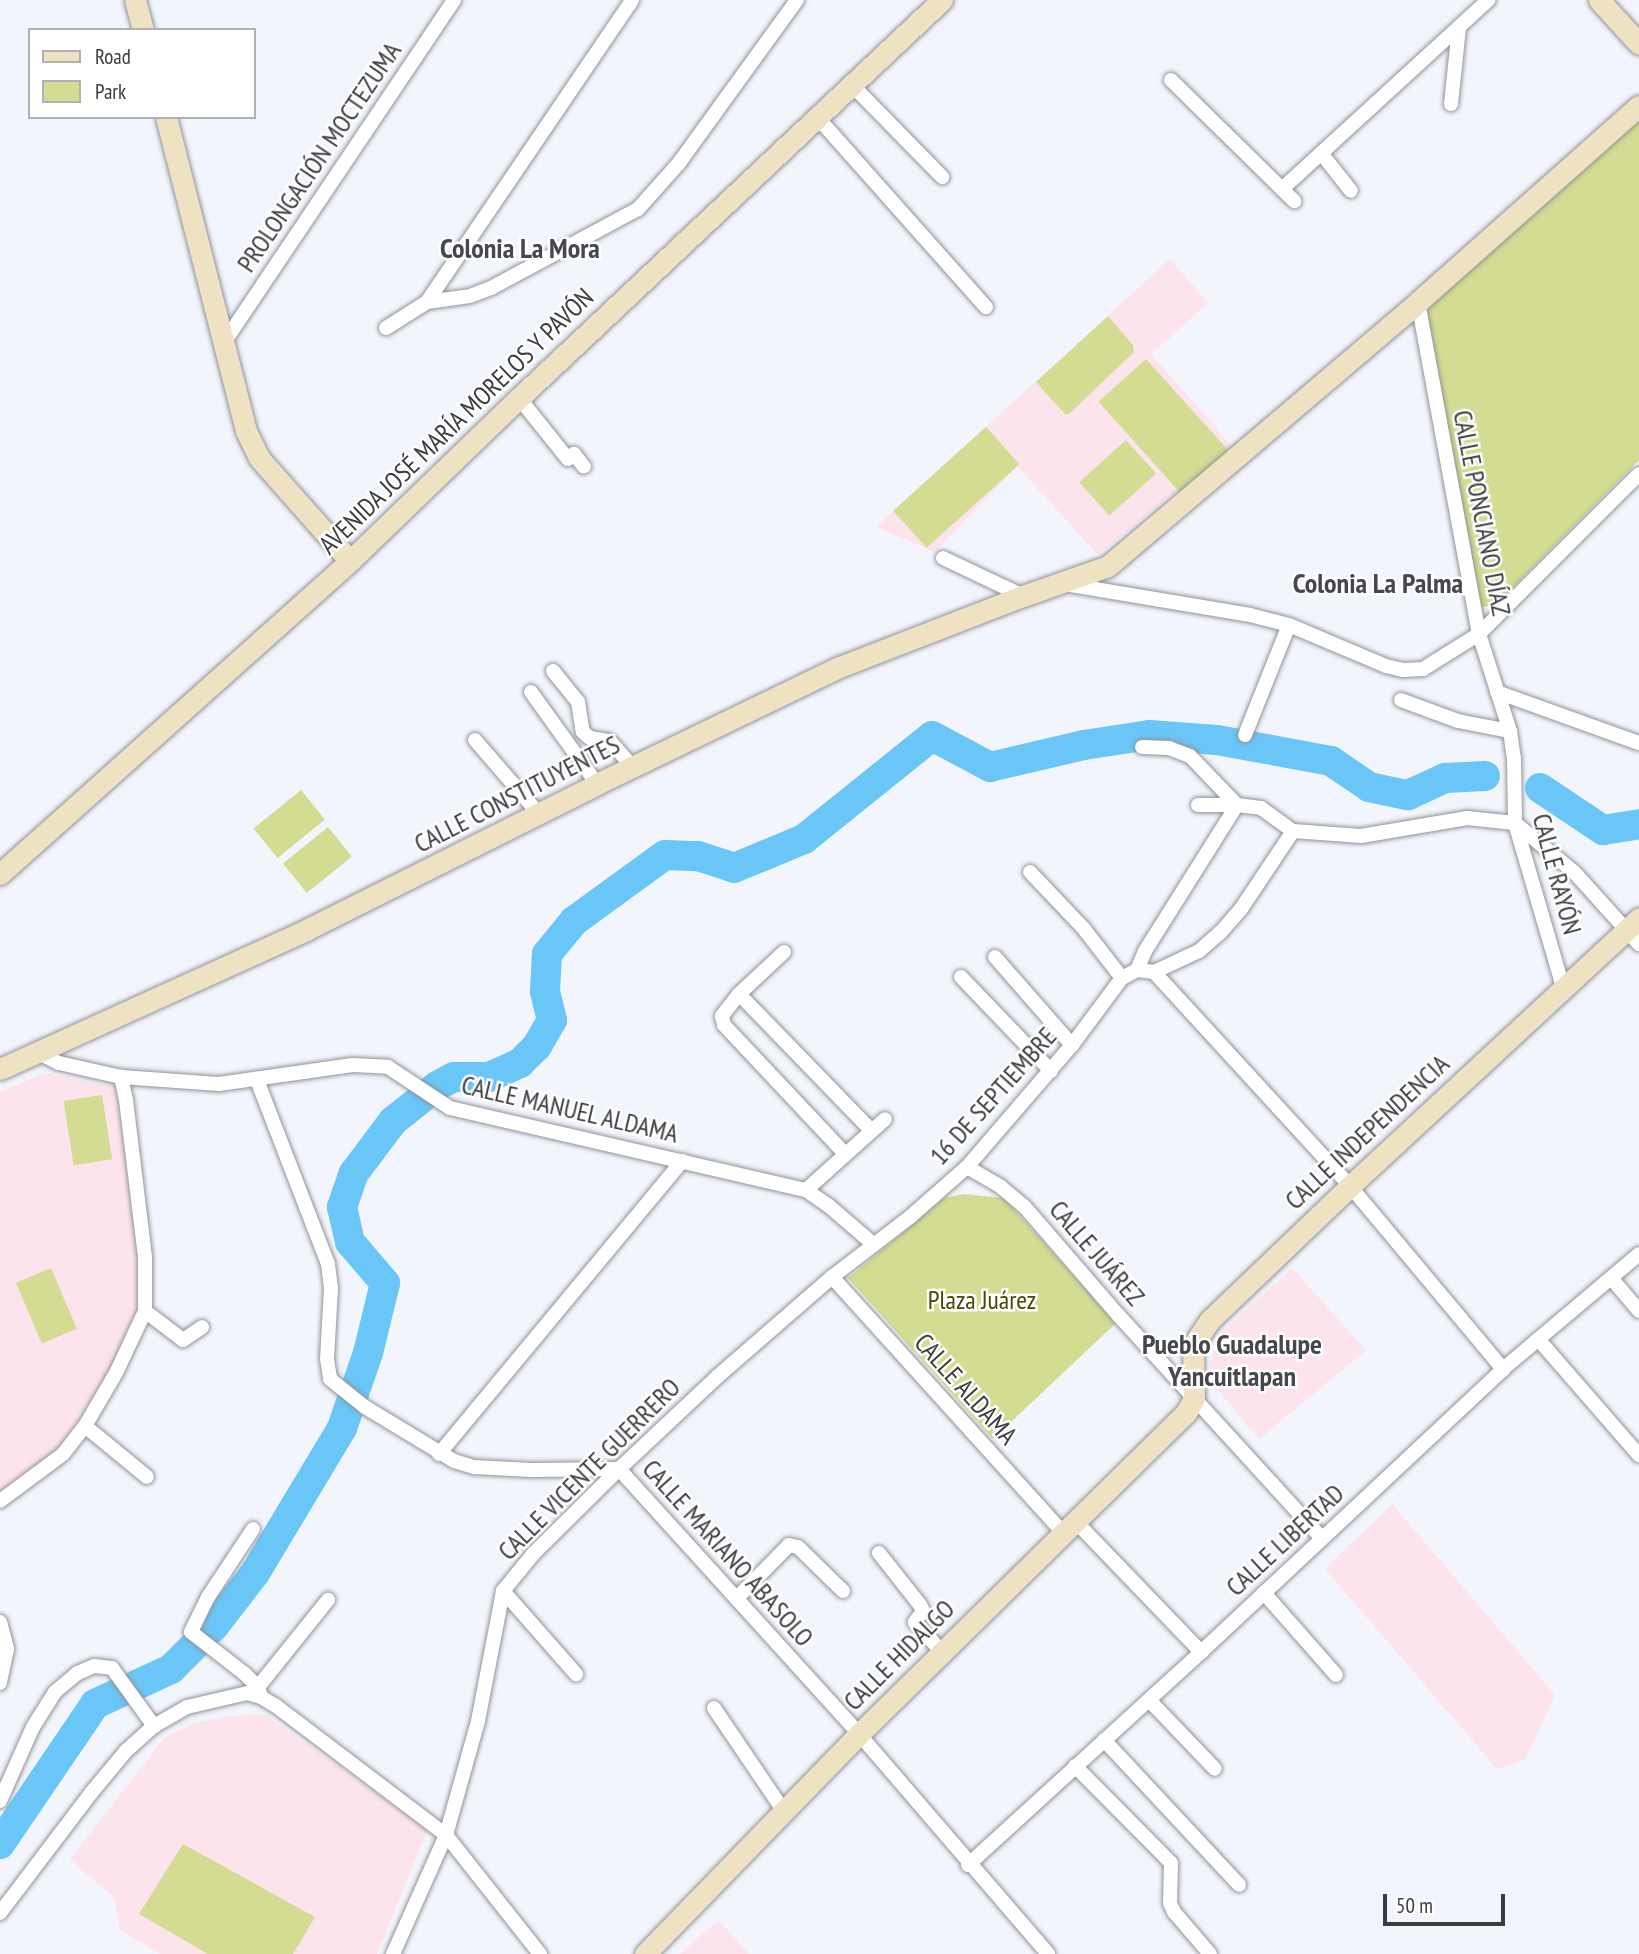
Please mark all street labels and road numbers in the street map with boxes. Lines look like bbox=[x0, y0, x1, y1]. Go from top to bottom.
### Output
street label: PROLONGACIÓN MOCTEZUMA bbox=[230, 36, 408, 278]
street label: AVENIDA JOSÉ MARÍA MORELOS Y PAVÓN bbox=[311, 280, 601, 562]
street label: CALLE PONCIANO DÍAZ bbox=[1447, 408, 1517, 618]
street label: CALLE CONSTITUYENTES bbox=[409, 729, 625, 859]
street label: CALLE RAYÓN bbox=[1526, 810, 1588, 938]
street label: 16 DE SEPTIEMBRE bbox=[923, 1021, 1063, 1171]
street label: CALLE INDEPENDENCIA bbox=[1279, 1048, 1455, 1216]
street label: CALLE MANUEL ALDAMA bbox=[458, 1069, 682, 1149]
street label: CALLE JUÁREZ bbox=[1043, 1194, 1151, 1312]
street label: CALLE ALDAMA bbox=[908, 1327, 1024, 1451]
street label: CALLE VICENTE GUERRERO bbox=[491, 1371, 687, 1567]
street label: CALLE MARIANO ABASOLO bbox=[636, 1453, 820, 1653]
street label: CALLE LIBERTAD bbox=[1220, 1478, 1350, 1602]
street label: CALLE HIDALGO bbox=[837, 1593, 961, 1717]

